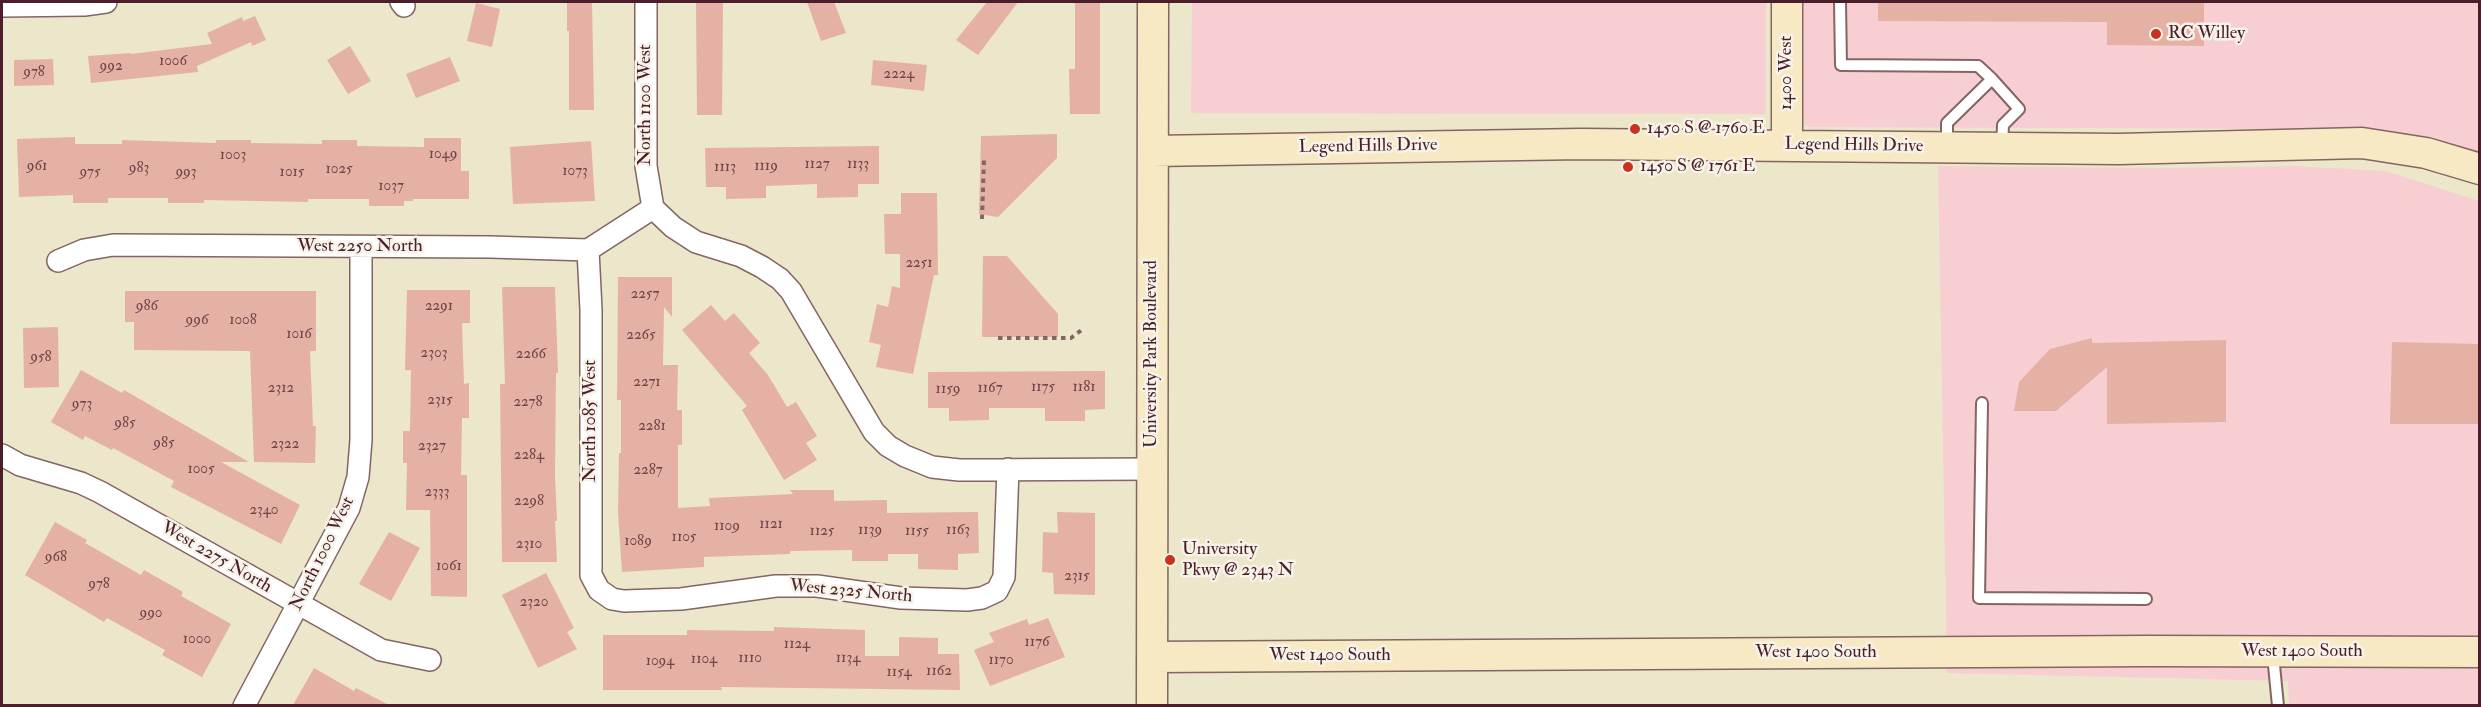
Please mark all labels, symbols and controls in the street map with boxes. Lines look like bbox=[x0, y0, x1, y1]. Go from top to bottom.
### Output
place label: RC Willey bbox=[2168, 23, 2245, 45]
marker: RC Willey bbox=[2149, 27, 2163, 41]
street label: 1400 West bbox=[1776, 36, 1798, 110]
street label: North 1100 West bbox=[635, 44, 657, 166]
house number: 1006 bbox=[159, 53, 187, 71]
house number: 992 bbox=[100, 58, 122, 76]
house number: 978 bbox=[23, 64, 45, 82]
house number: 2224 bbox=[884, 66, 914, 84]
place label: 1450 S @ 1760 E bbox=[1647, 118, 1765, 140]
marker: 1450 S @ 1760 E bbox=[1628, 122, 1642, 136]
street label: Legend Hills Drive bbox=[1784, 134, 1924, 158]
street label: Legend Hills Drive bbox=[1298, 135, 1438, 159]
house number: 1049 bbox=[429, 146, 457, 164]
house number: 1003 bbox=[220, 147, 246, 165]
house number: 1127 bbox=[804, 156, 830, 174]
house number: 1133 bbox=[847, 156, 869, 174]
place label: 1450 S @ 1761 E bbox=[1640, 156, 1755, 178]
house number: 961 bbox=[27, 158, 47, 176]
house number: 1119 bbox=[754, 158, 778, 176]
house number: 1113 bbox=[714, 159, 736, 177]
house number: 983 bbox=[129, 160, 149, 178]
marker: 1450 S @ 1761 E bbox=[1621, 160, 1635, 174]
house number: 1025 bbox=[325, 161, 353, 179]
house number: 1073 bbox=[562, 163, 588, 181]
house number: 975 bbox=[79, 164, 101, 182]
house number: 993 bbox=[175, 164, 197, 182]
house number: 1015 bbox=[280, 164, 304, 182]
house number: 1037 bbox=[378, 178, 404, 196]
street label: West 2250 North bbox=[297, 236, 423, 258]
house number: 2251 bbox=[905, 255, 933, 273]
street label: University Park Boulevard bbox=[1141, 260, 1163, 448]
house number: 2257 bbox=[631, 286, 659, 304]
house number: 986 bbox=[136, 298, 158, 316]
house number: 2291 bbox=[425, 298, 453, 316]
house number: 996 bbox=[186, 312, 208, 330]
house number: 1008 bbox=[229, 312, 257, 330]
house number: 1016 bbox=[286, 326, 312, 344]
house number: 2265 bbox=[626, 327, 656, 345]
house number: 2303 bbox=[421, 345, 447, 363]
house number: 2266 bbox=[516, 346, 546, 364]
house number: 958 bbox=[30, 349, 52, 367]
street label: North 1085 West bbox=[580, 360, 602, 482]
house number: 2271 bbox=[633, 374, 661, 392]
house number: 1175 bbox=[1031, 379, 1055, 397]
house number: 1181 bbox=[1072, 379, 1096, 397]
house number: 2312 bbox=[268, 380, 294, 398]
house number: 1167 bbox=[977, 380, 1003, 398]
house number: 1159 bbox=[936, 381, 960, 399]
house number: 2315 bbox=[427, 392, 453, 410]
house number: 2278 bbox=[513, 394, 543, 412]
house number: 973 bbox=[72, 396, 92, 414]
house number: 985 bbox=[114, 415, 136, 433]
house number: 2281 bbox=[638, 418, 666, 436]
house number: 985 bbox=[153, 435, 175, 453]
house number: 2322 bbox=[271, 436, 299, 454]
house number: 2327 bbox=[418, 438, 446, 456]
house number: 2284 bbox=[514, 447, 544, 465]
house number: 1005 bbox=[187, 461, 215, 479]
house number: 2287 bbox=[633, 462, 663, 480]
house number: 2333 bbox=[425, 484, 449, 502]
street label: North 1000 West bbox=[286, 493, 360, 615]
house number: 2298 bbox=[514, 493, 544, 511]
house number: 2340 bbox=[249, 502, 279, 520]
house number: 1121 bbox=[759, 516, 783, 534]
street label: West 2275 North bbox=[157, 518, 275, 598]
house number: 1109 bbox=[714, 518, 740, 536]
house number: 1139 bbox=[858, 522, 882, 540]
house number: 1163 bbox=[946, 522, 970, 540]
house number: 1125 bbox=[810, 523, 834, 541]
house number: 1155 bbox=[905, 523, 929, 541]
house number: 1105 bbox=[672, 529, 696, 547]
house number: 1089 bbox=[624, 533, 652, 551]
house number: 2310 bbox=[516, 536, 542, 554]
place label: University Pkwy @ 2343 N bbox=[1182, 539, 1294, 582]
house number: 968 bbox=[45, 549, 67, 567]
marker: University Pkwy @ 2343 N bbox=[1163, 553, 1177, 567]
house number: 1061 bbox=[436, 558, 462, 576]
house number: 2315 bbox=[1064, 568, 1090, 586]
house number: 978 bbox=[88, 576, 110, 594]
street label: West 2325 North bbox=[789, 576, 913, 608]
house number: 2320 bbox=[520, 594, 548, 612]
house number: 990 bbox=[139, 605, 163, 623]
house number: 1000 bbox=[183, 631, 211, 649]
house number: 1176 bbox=[1024, 634, 1050, 652]
house number: 1124 bbox=[784, 636, 810, 654]
street label: West 1400 South bbox=[2241, 641, 2363, 663]
street label: West 1400 South bbox=[1755, 642, 1877, 664]
street label: West 1400 South bbox=[1269, 645, 1391, 667]
house number: 1110 bbox=[738, 650, 762, 668]
house number: 1134 bbox=[836, 650, 860, 668]
house number: 1104 bbox=[691, 651, 717, 669]
house number: 1170 bbox=[988, 652, 1014, 670]
house number: 1094 bbox=[646, 653, 674, 671]
house number: 1162 bbox=[926, 663, 952, 681]
house number: 1154 bbox=[887, 664, 911, 682]

